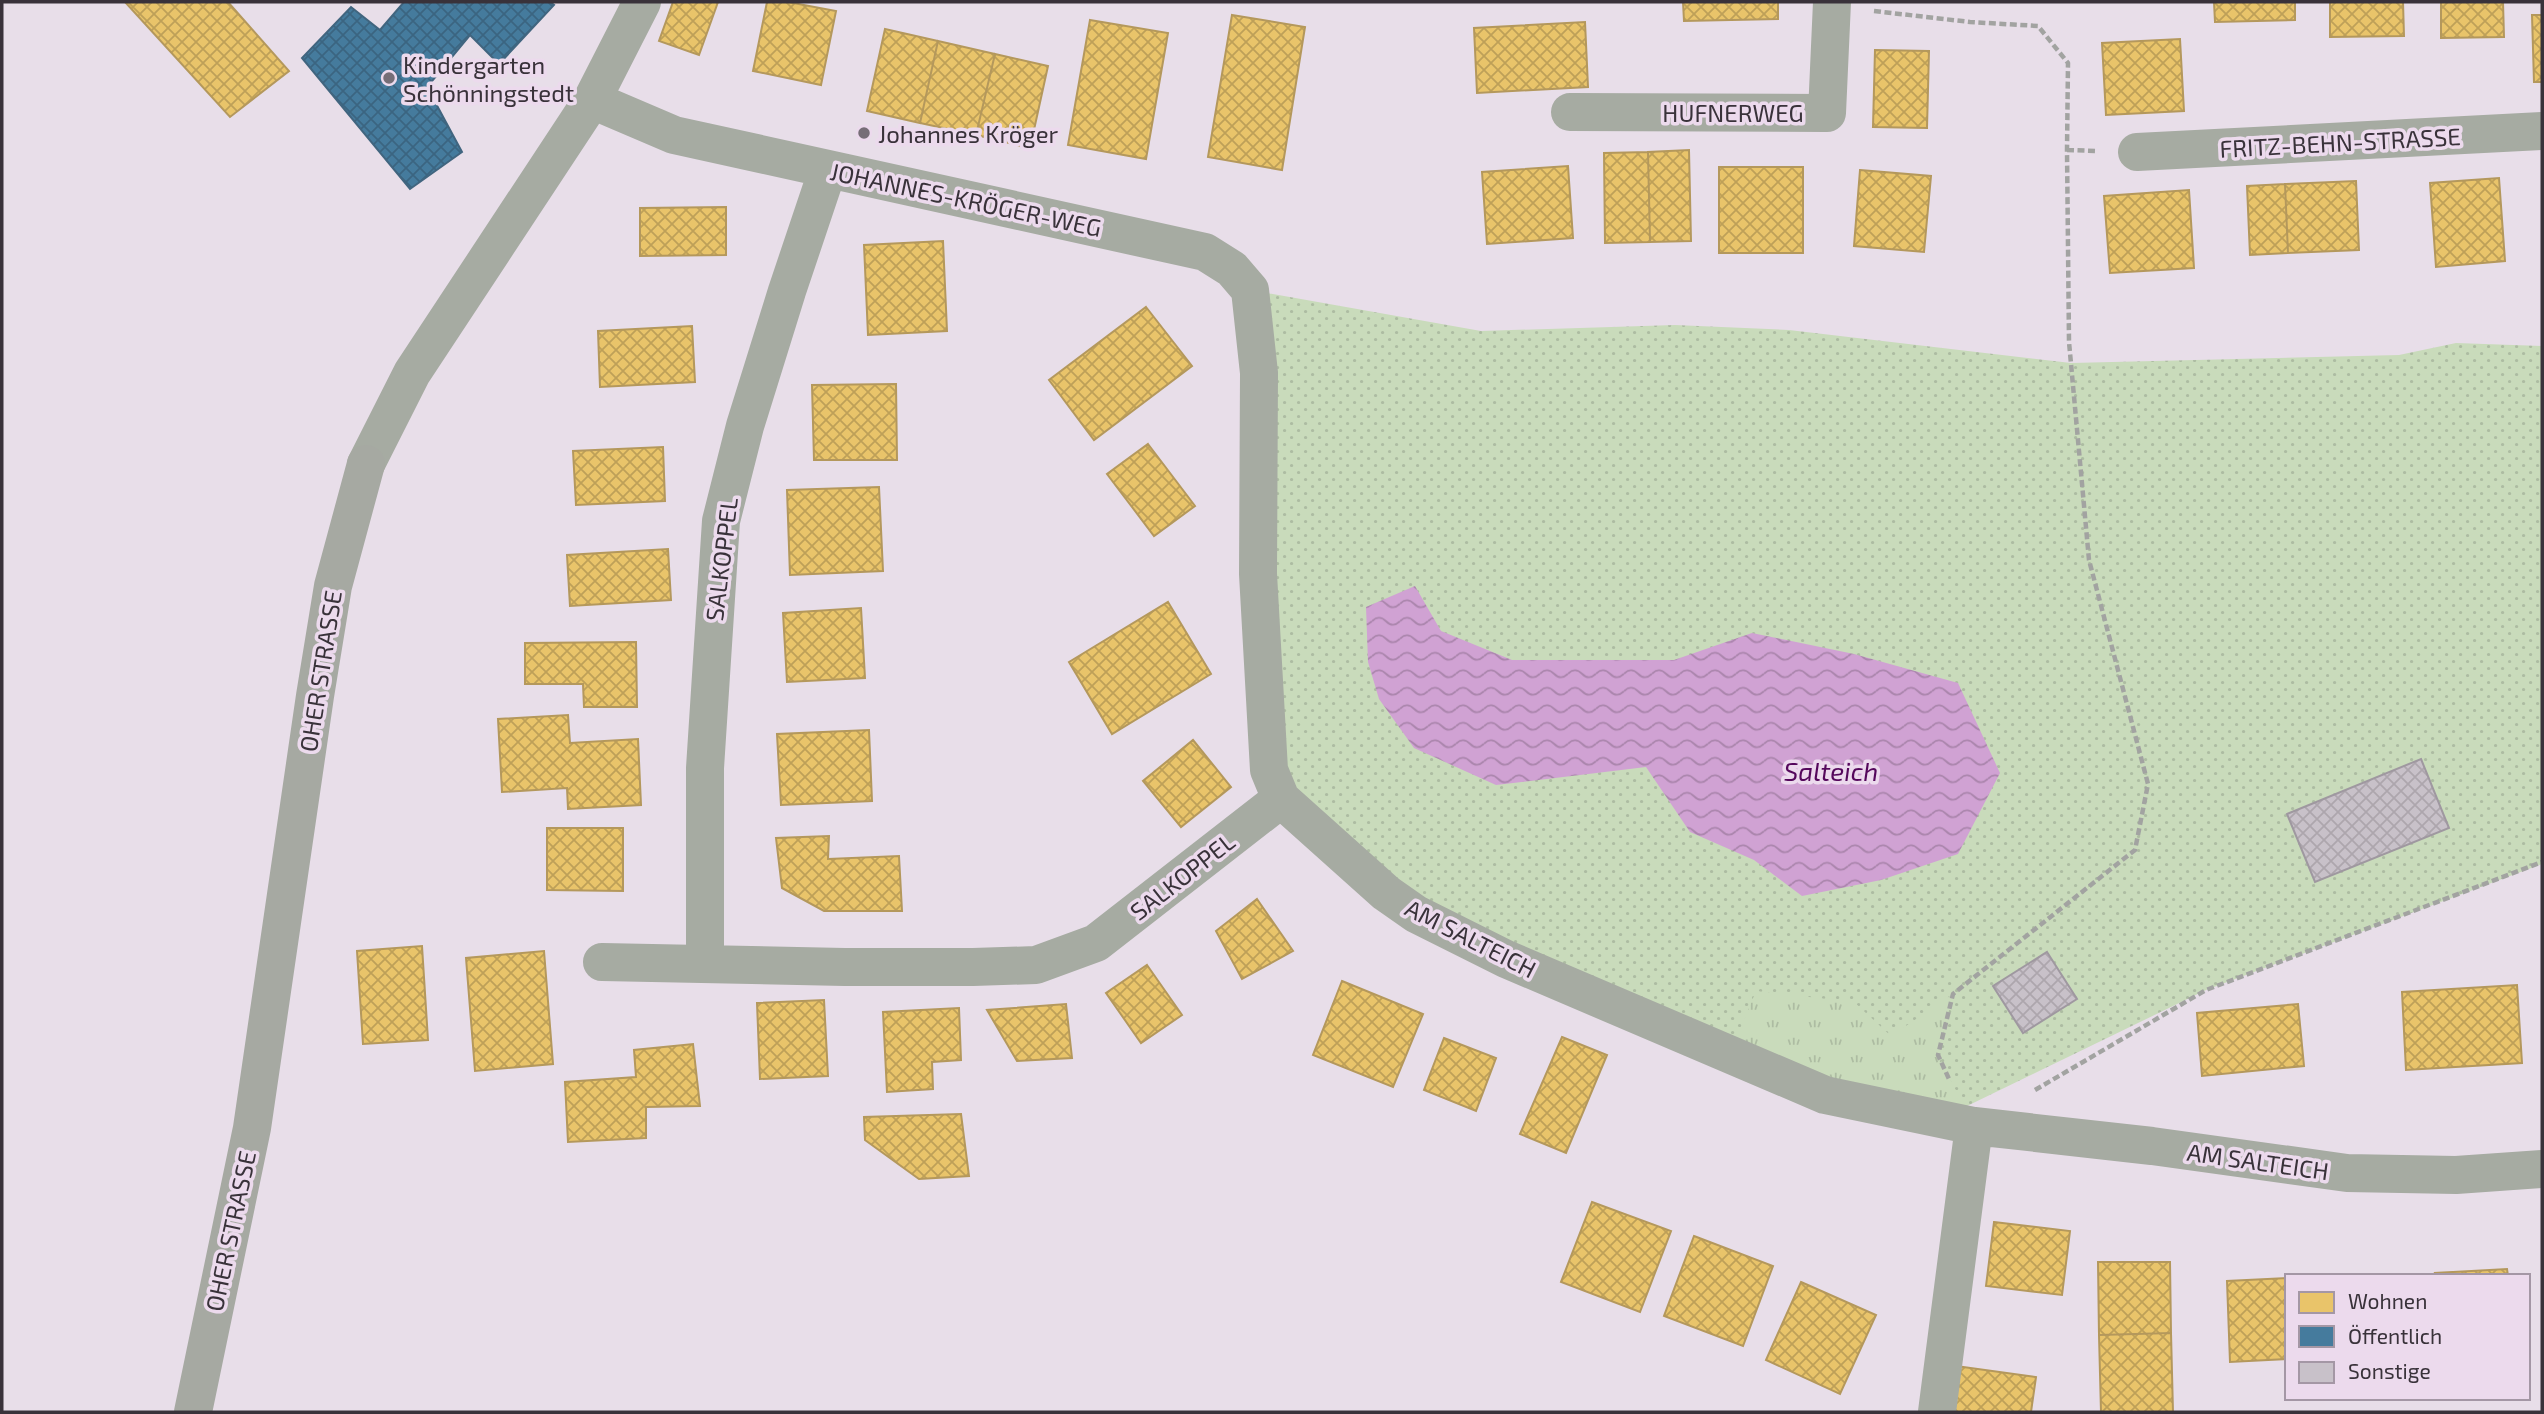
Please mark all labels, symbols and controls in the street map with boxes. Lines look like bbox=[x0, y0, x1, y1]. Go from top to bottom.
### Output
place label: Kindergarten Schönningstedt bbox=[403, 50, 574, 107]
marker: Kindergarten Schönningstedt bbox=[381, 70, 397, 86]
street label: HUFNERWEG bbox=[1662, 98, 1804, 127]
place label: Johannes Kröger bbox=[878, 119, 1059, 148]
street label: FRITZ-BEHN-STRASSE bbox=[2219, 121, 2461, 163]
marker: Johannes Kröger bbox=[856, 125, 872, 141]
street label: JOHANNES-KRÖGER-WEG bbox=[828, 156, 1104, 242]
street label: SALKOPPEL bbox=[699, 495, 743, 623]
street label: OHER STRASSE bbox=[293, 588, 347, 754]
water label: Salteich bbox=[1784, 755, 1878, 786]
street label: SALKOPPEL bbox=[1124, 826, 1240, 926]
street label: AM SALTEICH bbox=[1401, 893, 1541, 983]
street label: AM SALTEICH bbox=[2185, 1137, 2331, 1185]
street label: OHER STRASSE bbox=[199, 1148, 261, 1314]
legend bbox=[2285, 1274, 2530, 1400]
text: Wohnen bbox=[2348, 1288, 2427, 1313]
text: Öffentlich bbox=[2348, 1323, 2442, 1348]
text: Sonstige bbox=[2348, 1358, 2431, 1383]

